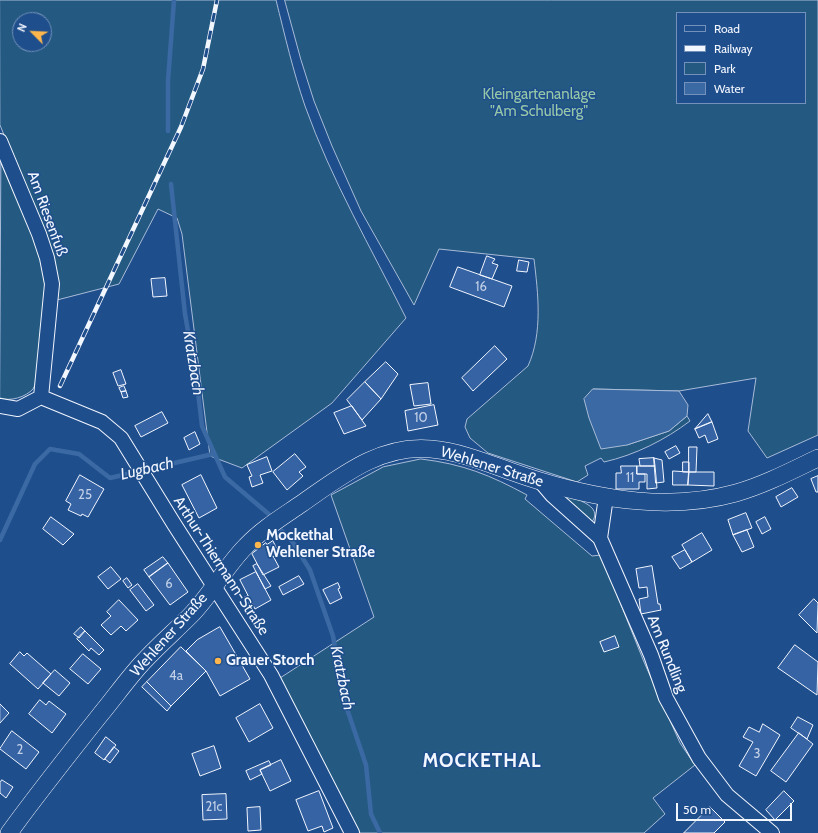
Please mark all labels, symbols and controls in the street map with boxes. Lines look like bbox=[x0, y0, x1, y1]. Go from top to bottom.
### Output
north arrow bbox=[12, 12, 52, 52]
legend bbox=[676, 12, 806, 104]
text: N bbox=[14, 21, 30, 34]
text: Road bbox=[714, 21, 740, 36]
text: Railway bbox=[714, 41, 752, 56]
text: Park bbox=[714, 61, 736, 76]
text: Water bbox=[714, 81, 744, 96]
park label: Kleingartenanlage "Am Schulberg" bbox=[482, 86, 596, 121]
street label: Am Riesenfuß bbox=[23, 169, 71, 259]
house number: 16 bbox=[475, 279, 487, 295]
water label: Kratzbach bbox=[178, 329, 208, 397]
house number: 10 bbox=[414, 410, 428, 426]
street label: Wehlener Straße bbox=[438, 443, 546, 491]
water label: Lugbach bbox=[118, 454, 176, 484]
house number: 11 bbox=[626, 470, 634, 486]
house number: 25 bbox=[78, 487, 92, 503]
street label: Arthur-Thiermann-Straße bbox=[169, 493, 273, 639]
place label: Mockethal Wehlener Straße bbox=[266, 527, 375, 562]
marker: Mockethal Wehlener Straße bbox=[253, 540, 263, 550]
house number: 6 bbox=[165, 576, 173, 592]
street label: Wehlener Straße bbox=[127, 589, 211, 681]
street label: Am Rundling bbox=[643, 613, 691, 695]
water label: Kratzbach bbox=[326, 644, 358, 712]
place label: Grauer Storch bbox=[226, 652, 315, 670]
marker: Grauer Storch bbox=[213, 656, 223, 666]
house number: 4a bbox=[169, 668, 183, 684]
house number: 2 bbox=[17, 742, 23, 758]
house number: 3 bbox=[753, 746, 761, 762]
district label: MOCKETHAL bbox=[422, 750, 542, 772]
scale bar bbox=[678, 795, 794, 821]
house number: 21c bbox=[206, 799, 222, 815]
text: 50 m bbox=[683, 802, 711, 817]

